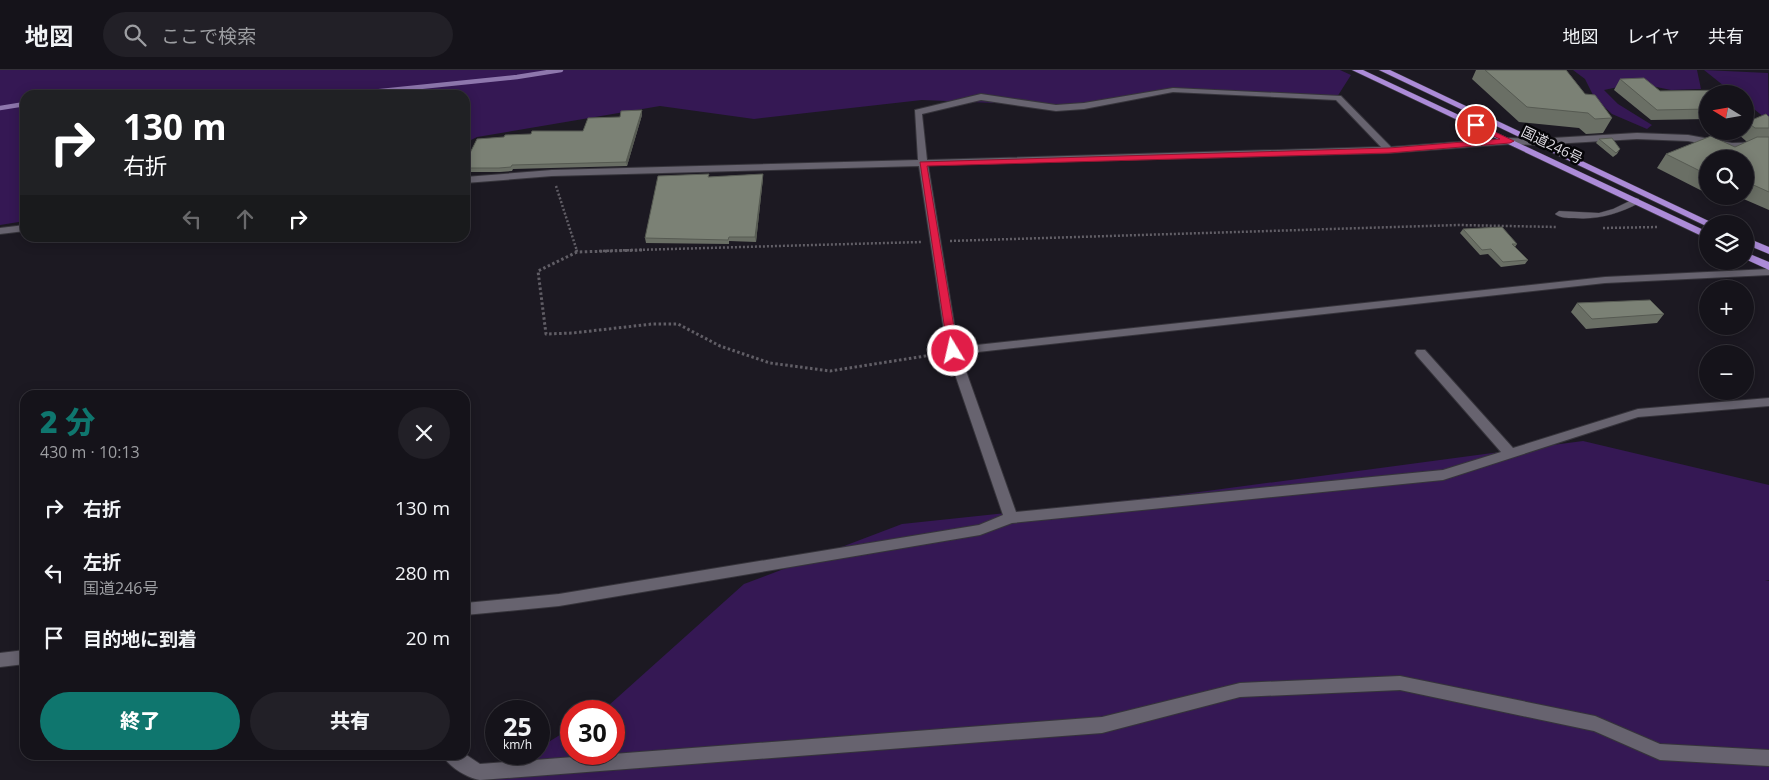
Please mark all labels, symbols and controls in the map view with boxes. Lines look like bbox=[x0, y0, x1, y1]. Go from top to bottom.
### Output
search box bbox=[103, 12, 453, 57]
text: 地図 bbox=[25, 19, 73, 52]
icon: search bbox=[121, 21, 149, 49]
text: ここで検索 bbox=[161, 23, 256, 49]
text: 地図 bbox=[1563, 24, 1599, 48]
text: レイヤ bbox=[1627, 24, 1680, 48]
text: 共有 bbox=[1708, 24, 1744, 48]
north arrow bbox=[1699, 85, 1754, 140]
map controls bbox=[1699, 85, 1754, 400]
text: 130 m bbox=[123, 103, 227, 150]
pin bbox=[1455, 104, 1497, 146]
icon: right bbox=[40, 110, 105, 175]
icon: arrive bbox=[1462, 111, 1490, 139]
street label: 国道246号 bbox=[1518, 122, 1586, 168]
text: 右折 bbox=[123, 150, 167, 180]
button: search bbox=[1699, 150, 1754, 205]
icon: left bbox=[178, 205, 206, 233]
icon: ahead bbox=[231, 205, 259, 233]
icon: right bbox=[284, 205, 312, 233]
button: layers bbox=[1699, 215, 1754, 270]
button: + bbox=[1699, 280, 1754, 335]
position arrow bbox=[926, 324, 978, 376]
button: − bbox=[1699, 345, 1754, 400]
text: 2 分 bbox=[40, 401, 95, 442]
button: close bbox=[398, 407, 450, 459]
text: 430 m · 10:13 bbox=[40, 441, 140, 463]
icon: right bbox=[40, 494, 68, 522]
text: 130 m bbox=[395, 495, 450, 521]
text: 右折 bbox=[83, 496, 121, 522]
text: 左折 bbox=[83, 549, 121, 575]
icon: left bbox=[40, 559, 68, 587]
text: 280 m bbox=[395, 560, 450, 586]
text: 国道246号 bbox=[83, 577, 158, 599]
icon: arrive bbox=[40, 624, 68, 652]
text: 20 m bbox=[406, 625, 450, 651]
text: 目的地に到着 bbox=[83, 626, 197, 652]
button: 終了 bbox=[40, 692, 240, 750]
button: 共有 bbox=[250, 692, 450, 750]
speed limit sign: 30 bbox=[560, 700, 625, 765]
text: 25 bbox=[503, 709, 532, 743]
text: km/h bbox=[503, 736, 532, 753]

